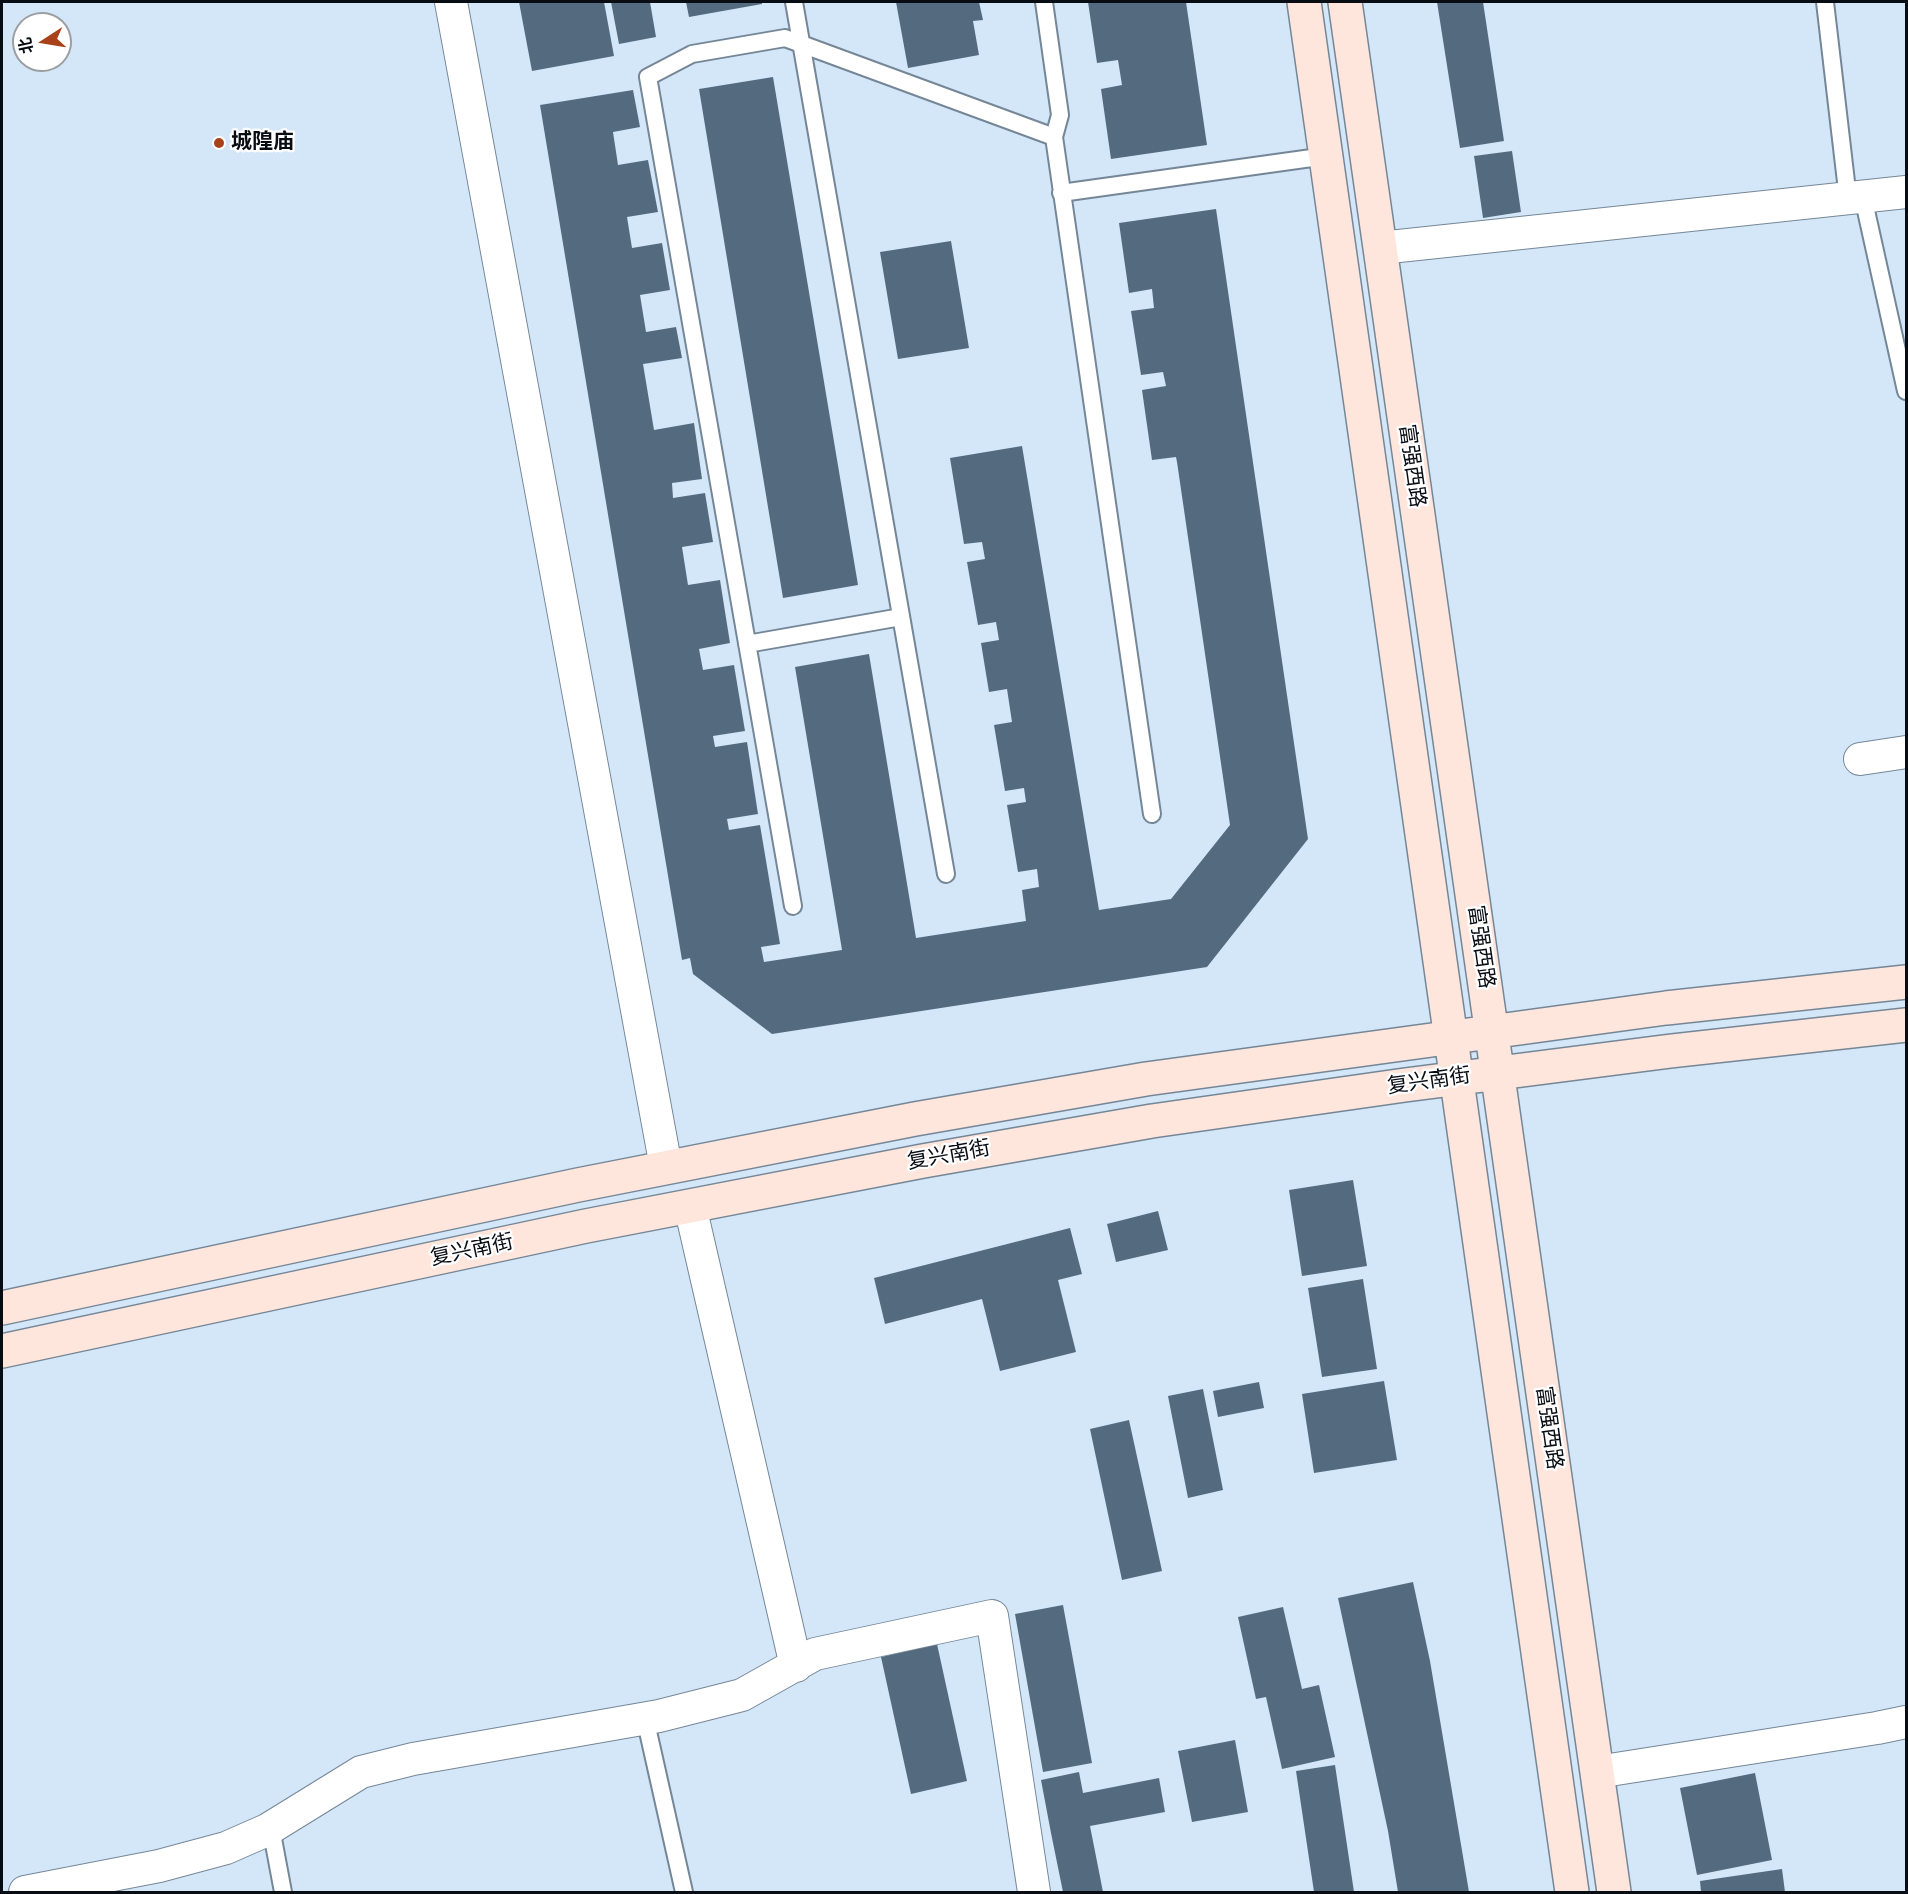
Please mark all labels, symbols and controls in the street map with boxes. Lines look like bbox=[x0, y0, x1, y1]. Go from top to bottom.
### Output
north arrow bbox=[12, 12, 72, 72]
text: 北 bbox=[15, 36, 37, 55]
place label: 城隍庙 bbox=[231, 130, 294, 156]
marker: 城隍庙 bbox=[212, 136, 226, 150]
street label: 富强西路 bbox=[1393, 423, 1429, 509]
street label: 富强西路 bbox=[1462, 904, 1498, 990]
street label: 复兴南街 bbox=[1386, 1064, 1472, 1100]
street label: 复兴南街 bbox=[905, 1136, 993, 1176]
street label: 复兴南街 bbox=[428, 1230, 516, 1272]
street label: 富强西路 bbox=[1530, 1385, 1566, 1471]

